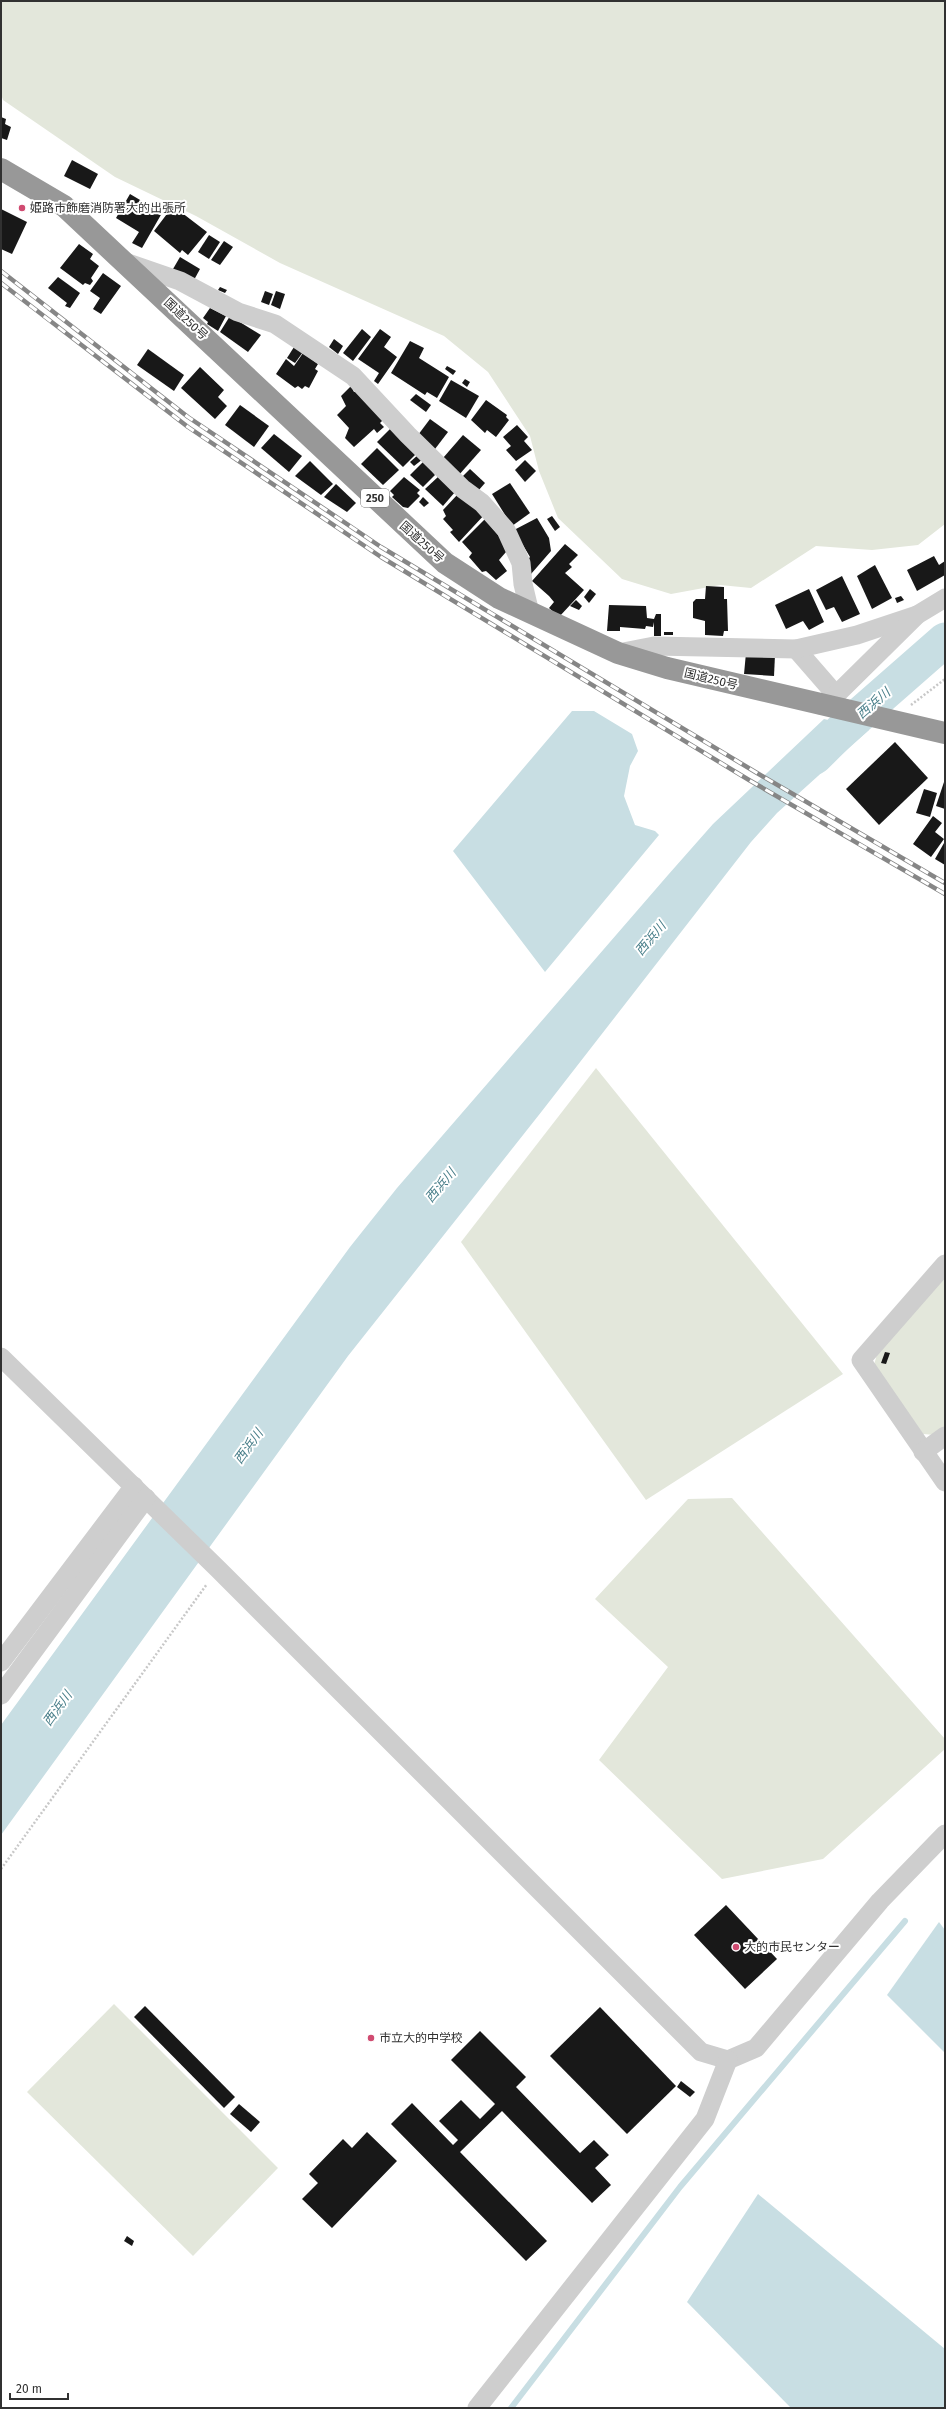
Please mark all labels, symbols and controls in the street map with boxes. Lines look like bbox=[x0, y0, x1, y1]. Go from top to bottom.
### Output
place label: 姫路市飾磨消防署大的出張所 bbox=[30, 201, 186, 215]
marker: 姫路市飾磨消防署大的出張所 bbox=[17, 203, 27, 213]
street label: 国道250号 bbox=[161, 295, 211, 343]
road number: 250 bbox=[361, 489, 389, 507]
street label: 国道250号 bbox=[397, 519, 447, 565]
street label: 国道250号 bbox=[683, 666, 739, 692]
water label: 西浜川 bbox=[854, 684, 894, 722]
water label: 西浜川 bbox=[632, 917, 670, 958]
water label: 西浜川 bbox=[422, 1164, 460, 1205]
water label: 西浜川 bbox=[231, 1424, 267, 1466]
water label: 西浜川 bbox=[40, 1686, 76, 1728]
place label: 大的市民センター bbox=[744, 1940, 840, 1954]
marker: 大的市民センター bbox=[731, 1942, 741, 1952]
place label: 市立大的中学校 bbox=[379, 2031, 463, 2045]
marker: 市立大的中学校 bbox=[366, 2033, 376, 2043]
scale bar bbox=[10, 2375, 68, 2401]
text: 20 m bbox=[16, 2382, 42, 2396]

